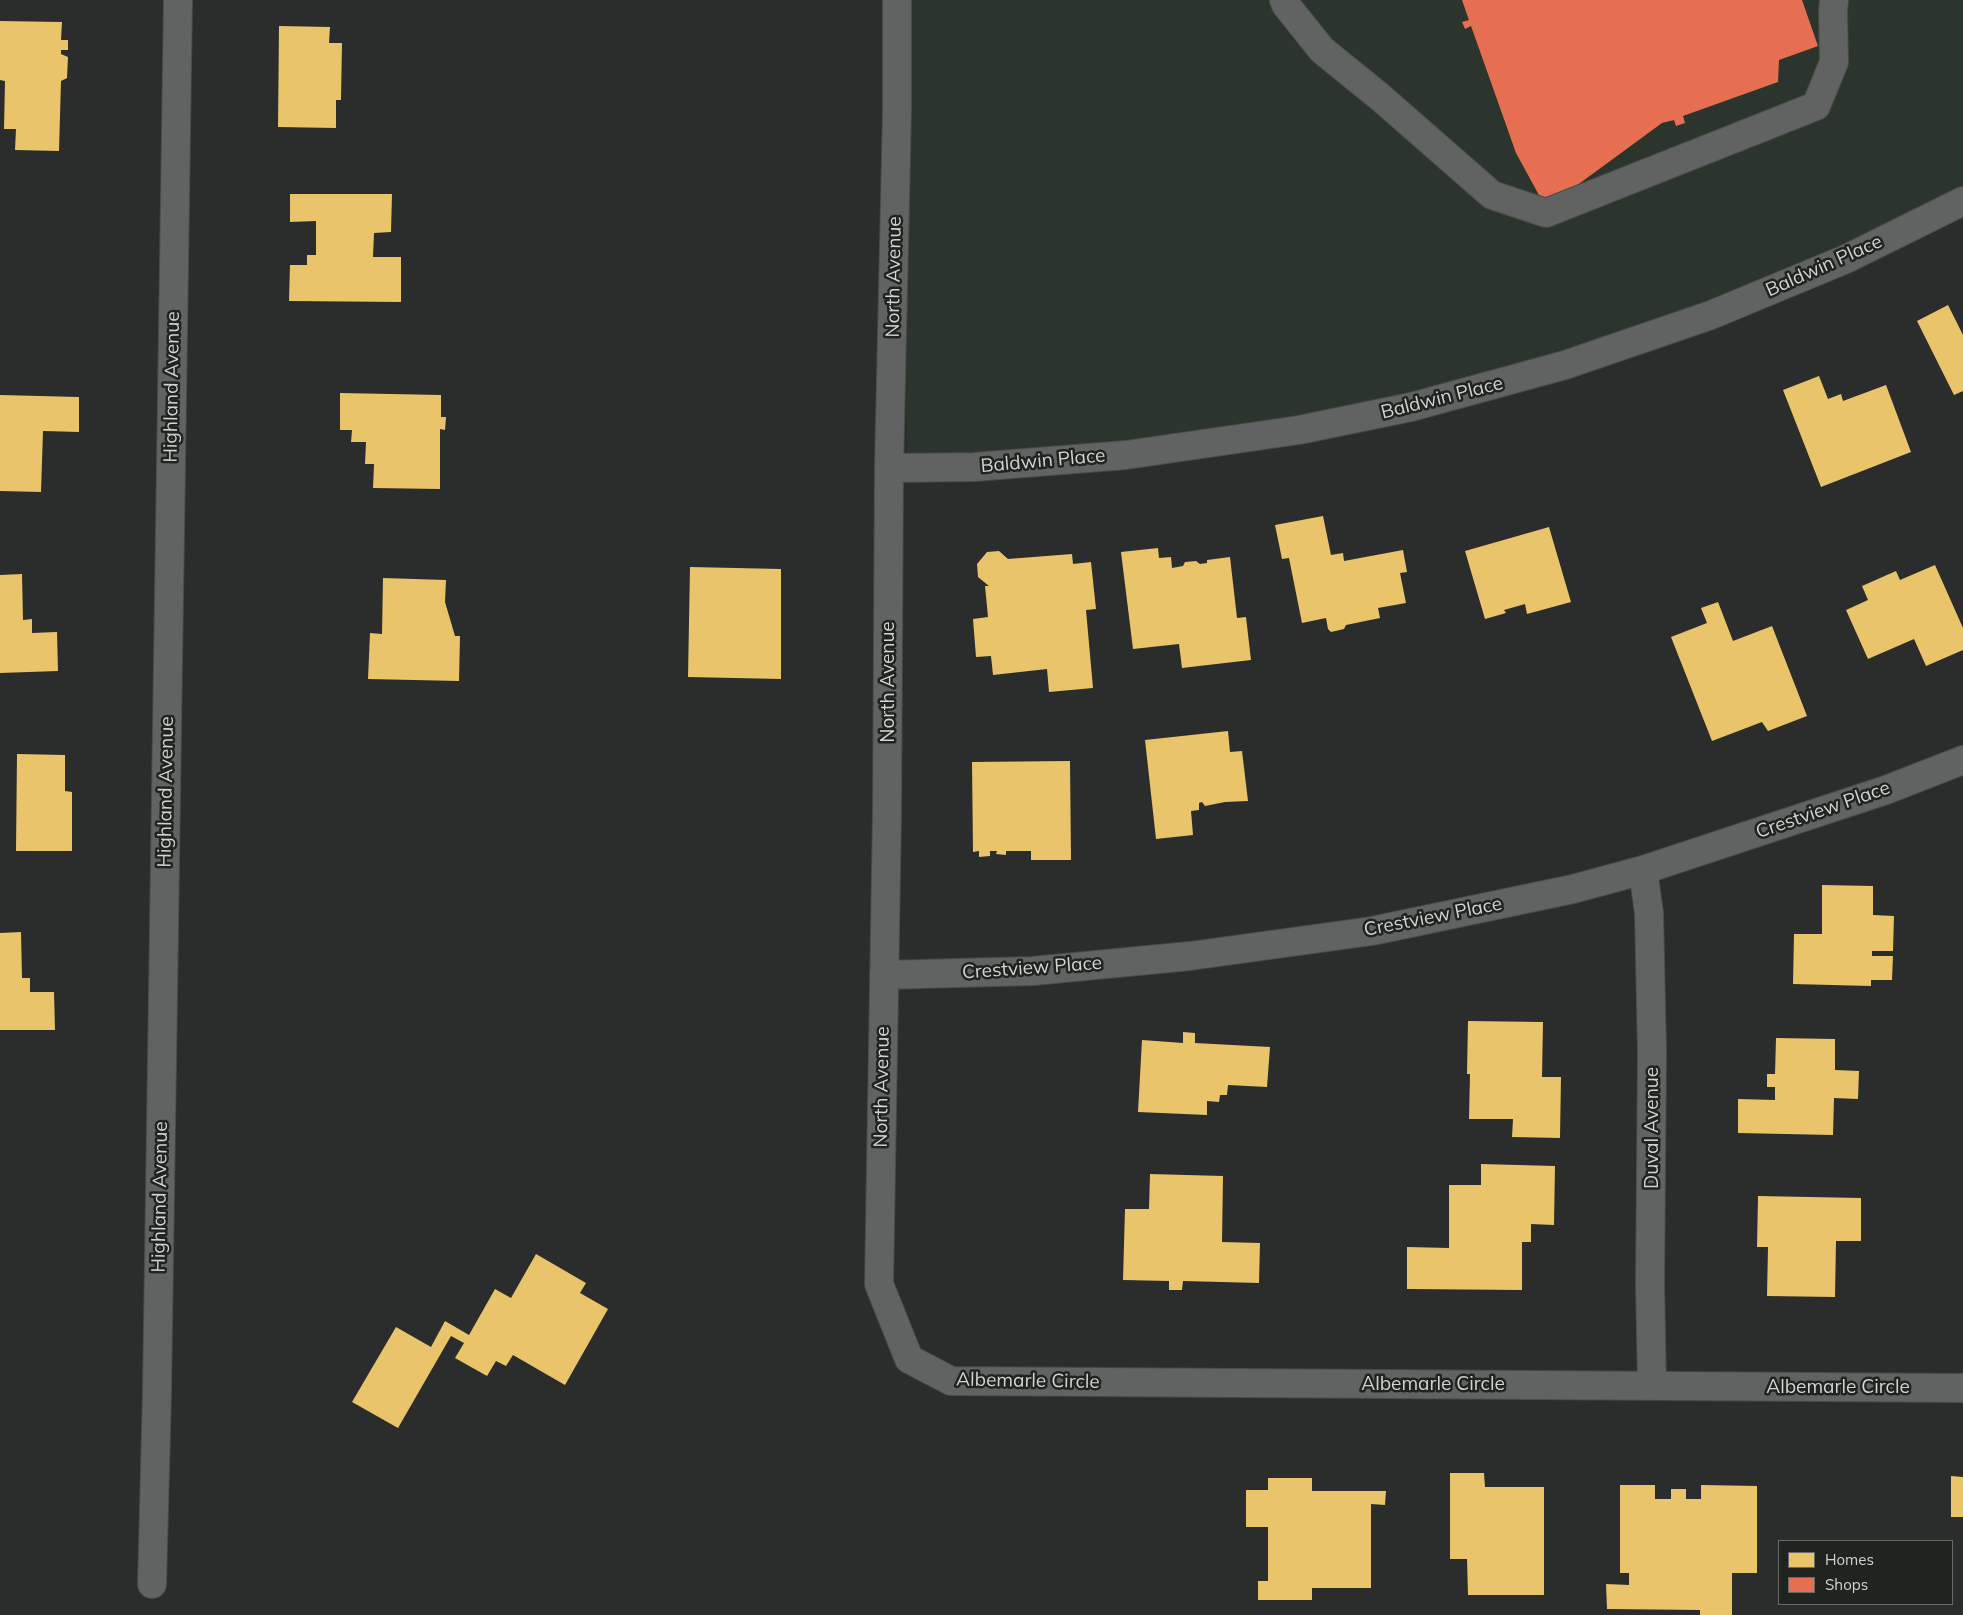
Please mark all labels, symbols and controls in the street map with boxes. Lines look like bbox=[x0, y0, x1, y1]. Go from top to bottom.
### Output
street label: North Avenue bbox=[882, 216, 906, 338]
street label: Baldwin Place bbox=[1762, 230, 1886, 302]
street label: Highland Avenue bbox=[159, 311, 185, 463]
street label: Baldwin Place bbox=[1378, 372, 1506, 424]
street label: Baldwin Place bbox=[980, 444, 1106, 478]
street label: North Avenue bbox=[877, 621, 899, 743]
street label: Highland Avenue bbox=[153, 716, 179, 868]
street label: Crestview Place bbox=[1753, 776, 1893, 844]
street label: Crestview Place bbox=[1362, 892, 1504, 942]
street label: Crestview Place bbox=[961, 952, 1103, 984]
street label: North Avenue bbox=[870, 1026, 894, 1148]
street label: Duval Avenue bbox=[1641, 1067, 1663, 1189]
street label: Highland Avenue bbox=[147, 1121, 173, 1273]
street label: Albemarle Circle bbox=[956, 1368, 1100, 1394]
street label: Albemarle Circle bbox=[1361, 1373, 1505, 1395]
street label: Albemarle Circle bbox=[1766, 1376, 1910, 1398]
legend bbox=[1778, 1540, 1953, 1605]
text: Homes bbox=[1825, 1550, 1874, 1569]
text: Shops bbox=[1825, 1575, 1868, 1594]

